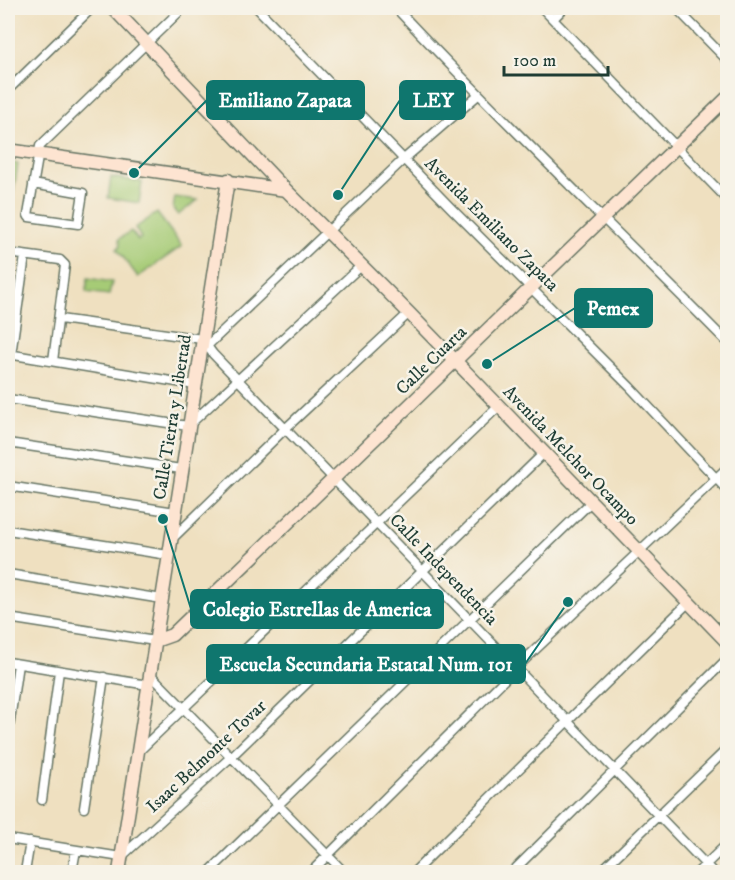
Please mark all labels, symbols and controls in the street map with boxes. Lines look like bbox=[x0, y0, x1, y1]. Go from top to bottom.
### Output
scale bar bbox=[504, 39, 608, 77]
text: 100 m bbox=[513, 50, 556, 72]
callout: Emiliano Zapata bbox=[207, 81, 364, 119]
callout: LEY bbox=[400, 81, 465, 119]
text: Emiliano Zapata bbox=[218, 89, 352, 114]
text: LEY bbox=[412, 89, 455, 114]
street label: Avenida Emiliano Zapata bbox=[420, 153, 563, 297]
callout: Pemex bbox=[575, 289, 652, 327]
text: Pemex bbox=[587, 297, 640, 322]
street label: Calle Cuarta bbox=[392, 321, 472, 400]
street label: Calle Tierra y Libertad bbox=[149, 333, 197, 501]
street label: Avenida Melchor Ocampo bbox=[498, 381, 643, 530]
street label: Calle Independencia bbox=[384, 509, 502, 630]
callout: Colegio Estrellas de America bbox=[191, 590, 443, 628]
text: Colegio Estrellas de America bbox=[203, 598, 432, 623]
callout: Escuela Secundaria Estatal Num. 101 bbox=[207, 645, 525, 683]
text: Escuela Secundaria Estatal Num. 101 bbox=[219, 653, 513, 678]
street label: Isaac Belmonte Tovar bbox=[142, 695, 271, 818]

